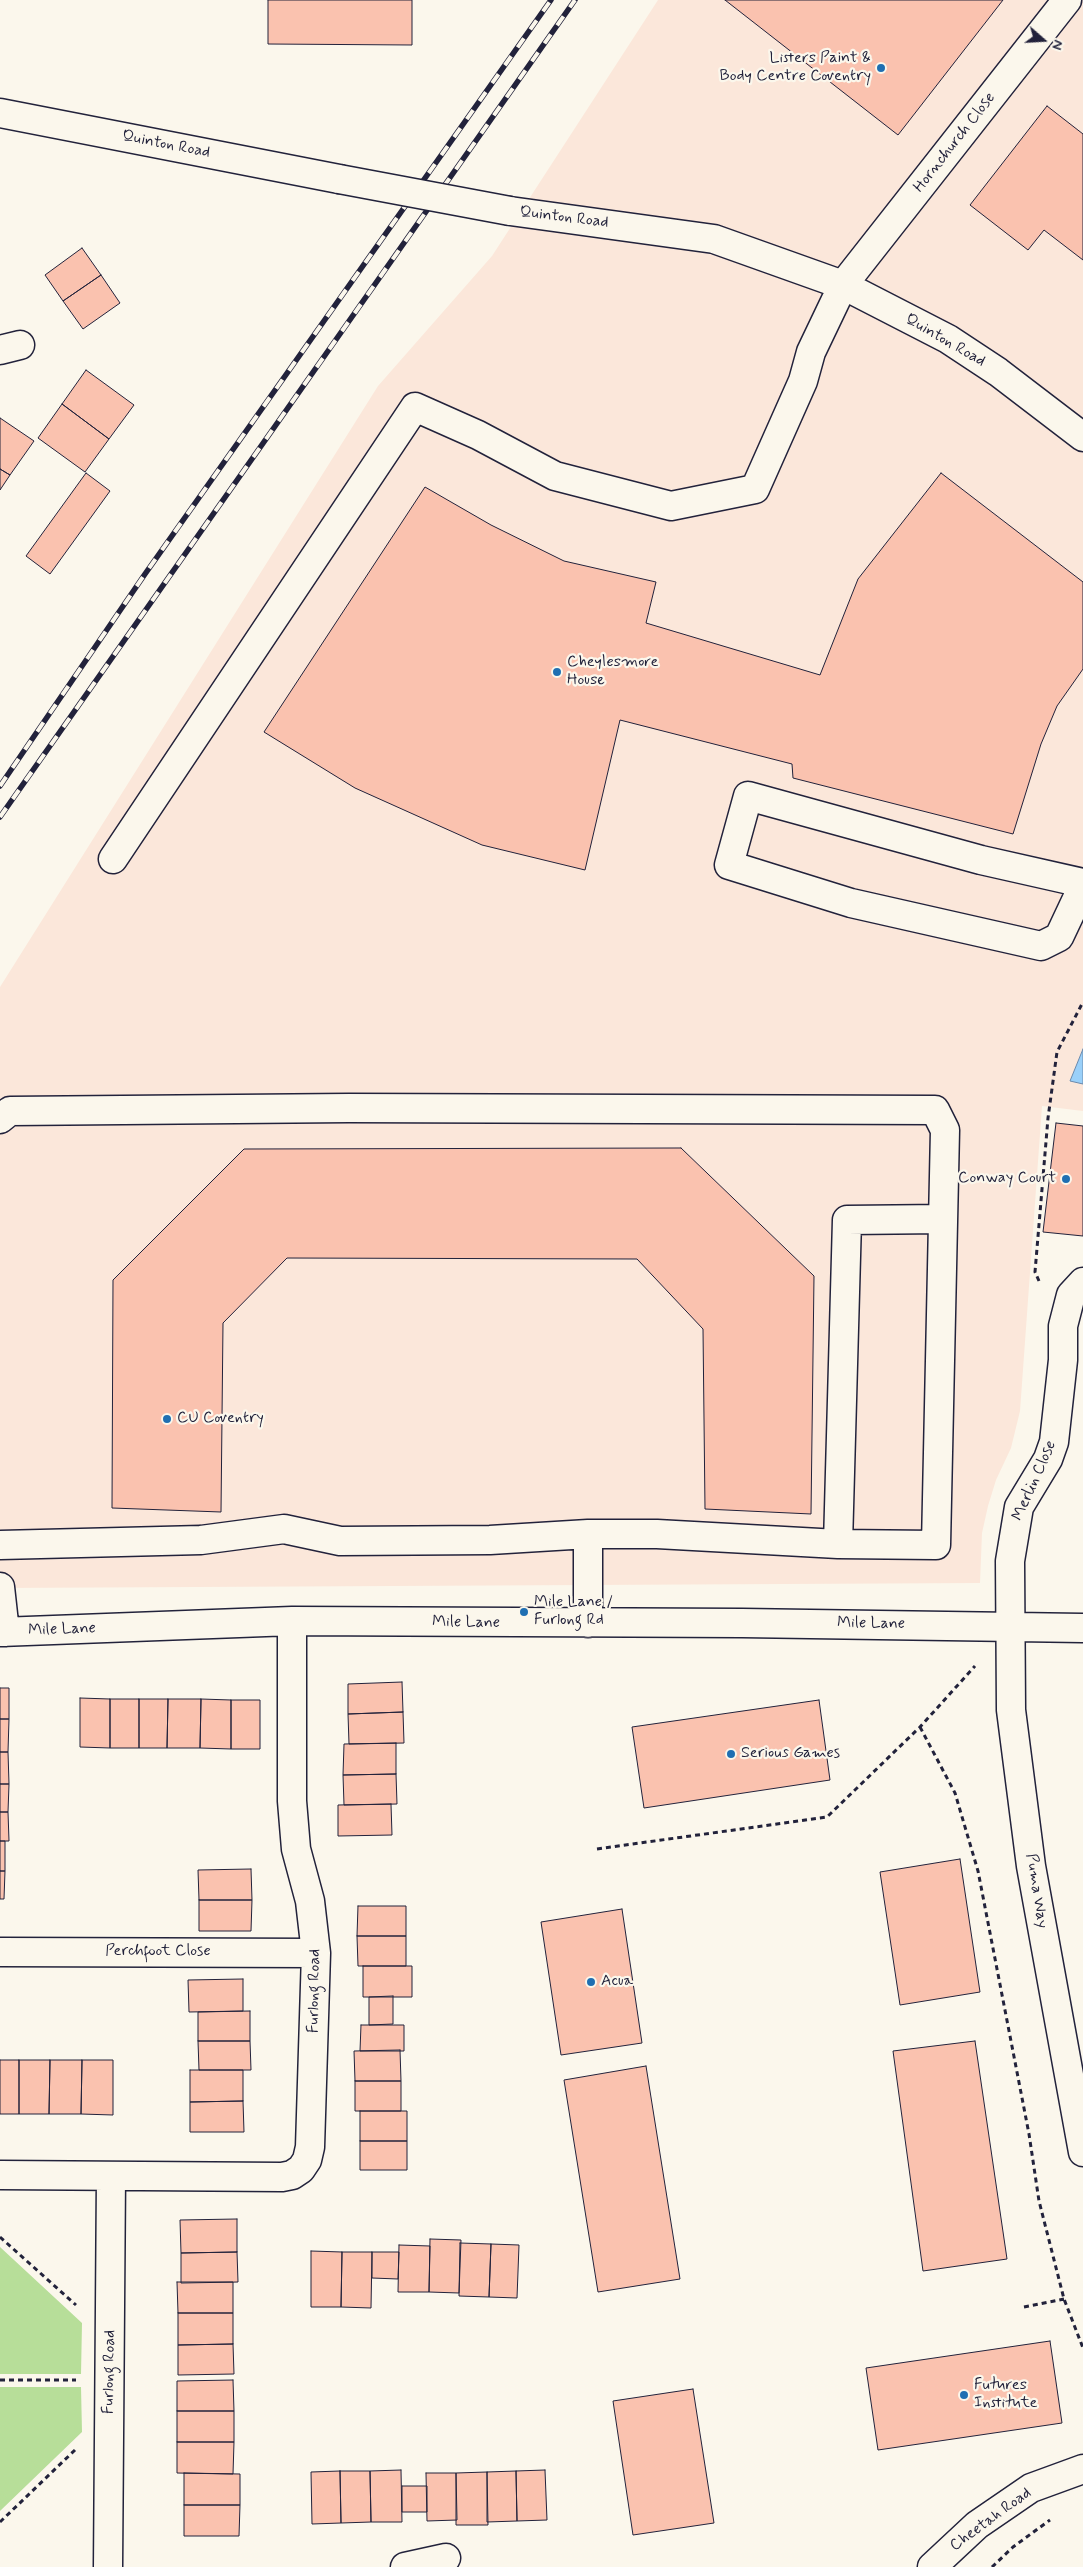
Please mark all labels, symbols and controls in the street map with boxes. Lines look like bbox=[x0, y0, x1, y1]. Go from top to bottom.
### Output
north arrow bbox=[1018, 15, 1068, 65]
text: N bbox=[1047, 38, 1067, 52]
place label: Listers Paint & Body Centre Coventry bbox=[720, 49, 871, 87]
marker: Listers Paint & Body Centre Coventry bbox=[875, 62, 887, 74]
street label: Hornchurch Close bbox=[910, 89, 1000, 197]
street label: Quinton Road bbox=[120, 127, 212, 163]
street label: Quinton Road bbox=[518, 203, 610, 233]
street label: Quinton Road bbox=[901, 310, 989, 372]
place label: Cheylesmore House bbox=[567, 653, 658, 691]
marker: Cheylesmore House bbox=[551, 666, 563, 678]
place label: Conway Court bbox=[958, 1169, 1056, 1189]
marker: Conway Court bbox=[1060, 1173, 1072, 1185]
place label: CU Coventry bbox=[177, 1409, 264, 1429]
marker: CU Coventry bbox=[161, 1413, 173, 1425]
street label: Merlin Close bbox=[1009, 1438, 1061, 1524]
place label: Mile Lane / Furlong Rd bbox=[534, 1593, 613, 1631]
marker: Mile Lane / Furlong Rd bbox=[518, 1606, 530, 1618]
street label: Mile Lane bbox=[432, 1613, 500, 1633]
street label: Mile Lane bbox=[837, 1614, 905, 1634]
street label: Mile Lane bbox=[28, 1619, 96, 1641]
place label: Serious Games bbox=[741, 1744, 840, 1764]
marker: Serious Games bbox=[725, 1748, 737, 1760]
street label: Puma Way bbox=[1021, 1852, 1051, 1930]
street label: Perchfoot Close bbox=[105, 1942, 211, 1962]
street label: Furlong Road bbox=[305, 1949, 325, 2033]
place label: Acua bbox=[601, 1972, 633, 1992]
marker: Acua bbox=[585, 1976, 597, 1988]
street label: Furlong Road bbox=[100, 2330, 120, 2414]
place label: Futures Institute bbox=[974, 2376, 1037, 2414]
marker: Futures Institute bbox=[958, 2389, 970, 2401]
street label: Cheetah Road bbox=[947, 2484, 1035, 2556]

